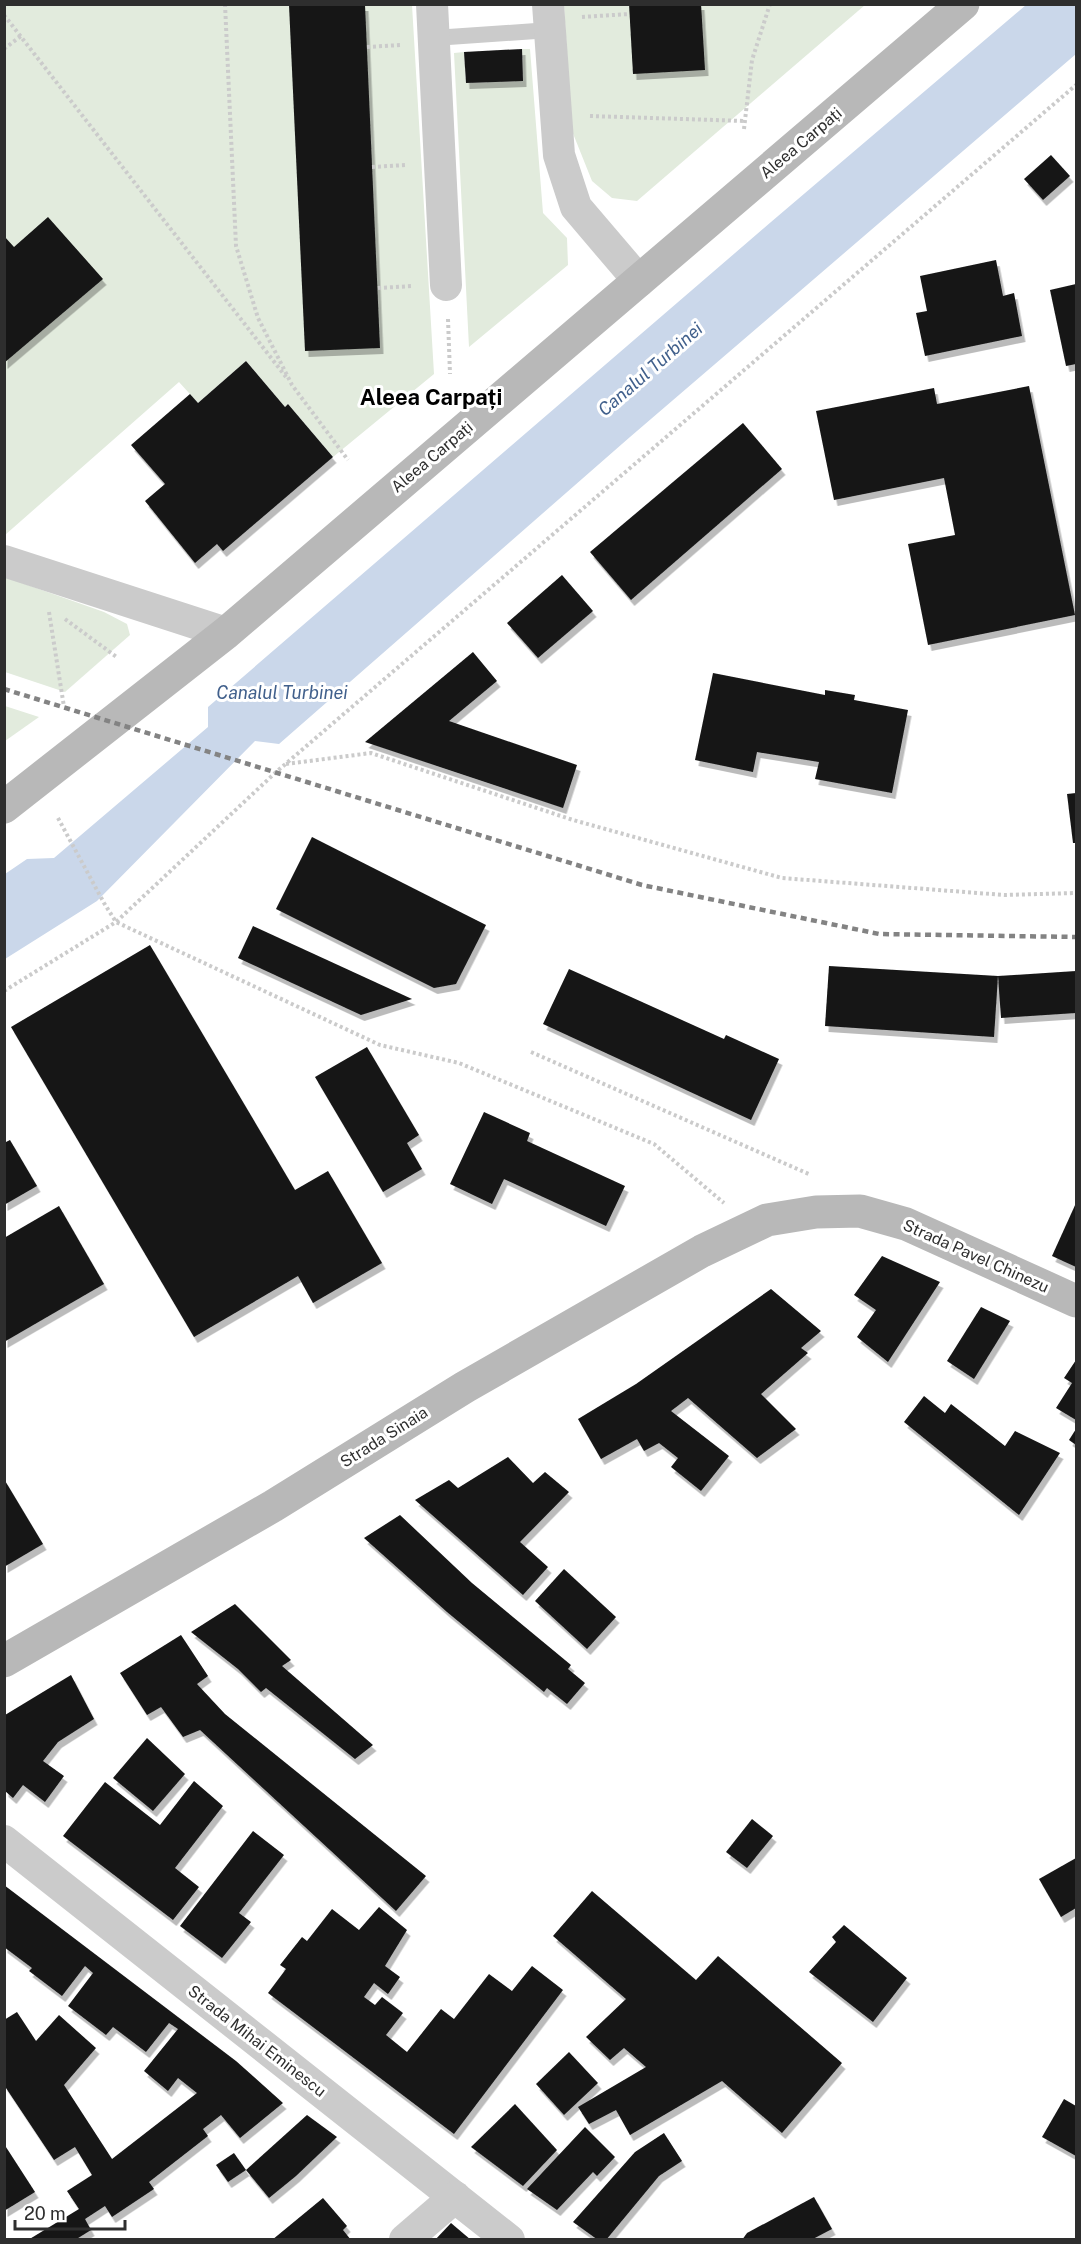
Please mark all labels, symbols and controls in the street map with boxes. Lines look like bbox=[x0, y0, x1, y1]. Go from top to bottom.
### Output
street label: Aleea Carpați bbox=[756, 103, 846, 183]
water label: Canalul Turbinei bbox=[594, 318, 707, 420]
district label: Aleea Carpați bbox=[360, 384, 502, 410]
street label: Aleea Carpați bbox=[387, 417, 477, 497]
water label: Canalul Turbinei bbox=[216, 682, 348, 703]
street label: Strada Pavel Chinezu bbox=[900, 1215, 1052, 1297]
street label: Strada Sinaia bbox=[337, 1403, 431, 1471]
street label: Strada Mihai Eminescu bbox=[184, 1981, 330, 2101]
scale bar bbox=[15, 2193, 124, 2231]
text: 20 m bbox=[24, 2203, 66, 2224]

